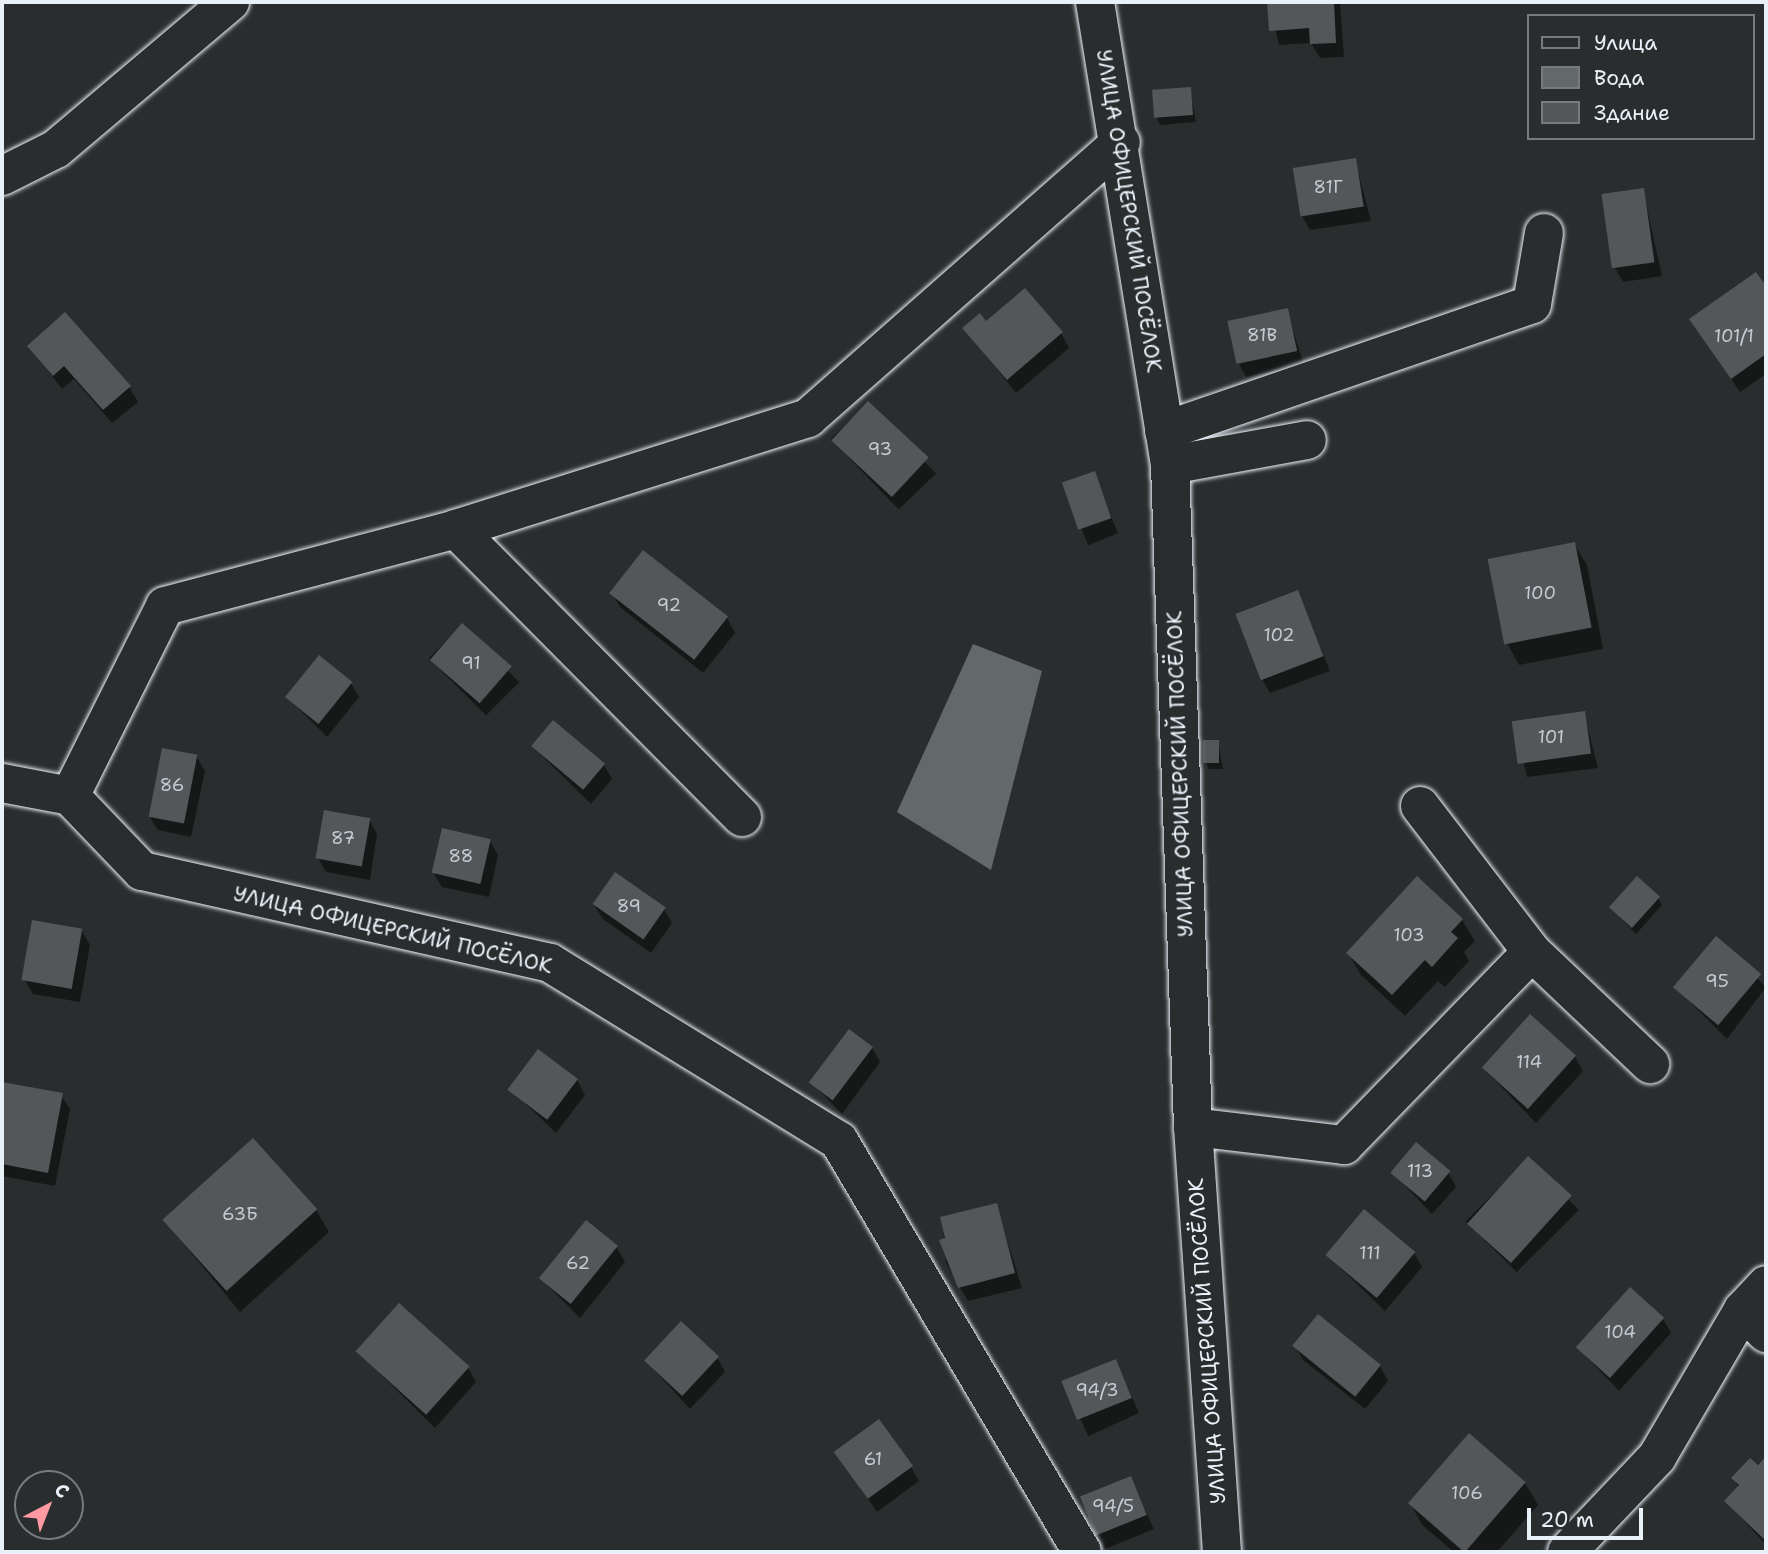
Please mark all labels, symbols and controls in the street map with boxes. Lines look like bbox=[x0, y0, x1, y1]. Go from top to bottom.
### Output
legend bbox=[1526, 14, 1754, 140]
text: Улица bbox=[1594, 29, 1657, 57]
street label: УЛИЦА ОФИЦЕРСКИЙ ПОСЁЛОК bbox=[1091, 48, 1167, 374]
text: Вода bbox=[1594, 64, 1644, 92]
text: Здание bbox=[1594, 99, 1670, 127]
house number: 81Г bbox=[1314, 176, 1342, 198]
house number: 81В bbox=[1247, 324, 1277, 346]
house number: 101/1 bbox=[1714, 325, 1754, 347]
house number: 93 bbox=[868, 438, 892, 460]
house number: 100 bbox=[1524, 582, 1556, 604]
house number: 92 bbox=[657, 594, 681, 616]
street label: УЛИЦА ОФИЦЕРСКИЙ ПОСЁЛОК bbox=[1162, 610, 1198, 938]
house number: 102 bbox=[1263, 624, 1295, 646]
house number: 91 bbox=[461, 652, 481, 674]
house number: 101 bbox=[1538, 726, 1564, 748]
house number: 86 bbox=[160, 774, 184, 796]
house number: 87 bbox=[331, 827, 355, 849]
house number: 88 bbox=[449, 845, 473, 867]
street label: УЛИЦА ОФИЦЕРСКИЙ ПОСЁЛОК bbox=[231, 881, 555, 979]
house number: 89 bbox=[617, 895, 641, 917]
house number: 103 bbox=[1393, 924, 1425, 946]
house number: 95 bbox=[1705, 970, 1729, 992]
house number: 114 bbox=[1516, 1051, 1542, 1073]
house number: 113 bbox=[1407, 1160, 1433, 1182]
street label: УЛИЦА ОФИЦЕРСКИЙ ПОСЁЛОК bbox=[1183, 1177, 1231, 1505]
house number: 63Б bbox=[222, 1203, 258, 1225]
house number: 111 bbox=[1359, 1242, 1381, 1264]
house number: 62 bbox=[566, 1252, 590, 1274]
house number: 104 bbox=[1604, 1321, 1636, 1343]
house number: 94/3 bbox=[1076, 1379, 1118, 1401]
house number: 61 bbox=[864, 1448, 882, 1470]
north arrow bbox=[14, 1470, 84, 1540]
text: С bbox=[49, 1477, 75, 1504]
house number: 106 bbox=[1451, 1482, 1483, 1504]
scale bar bbox=[1530, 1494, 1646, 1538]
house number: 94/5 bbox=[1092, 1495, 1134, 1517]
text: 20 m bbox=[1540, 1506, 1594, 1534]

